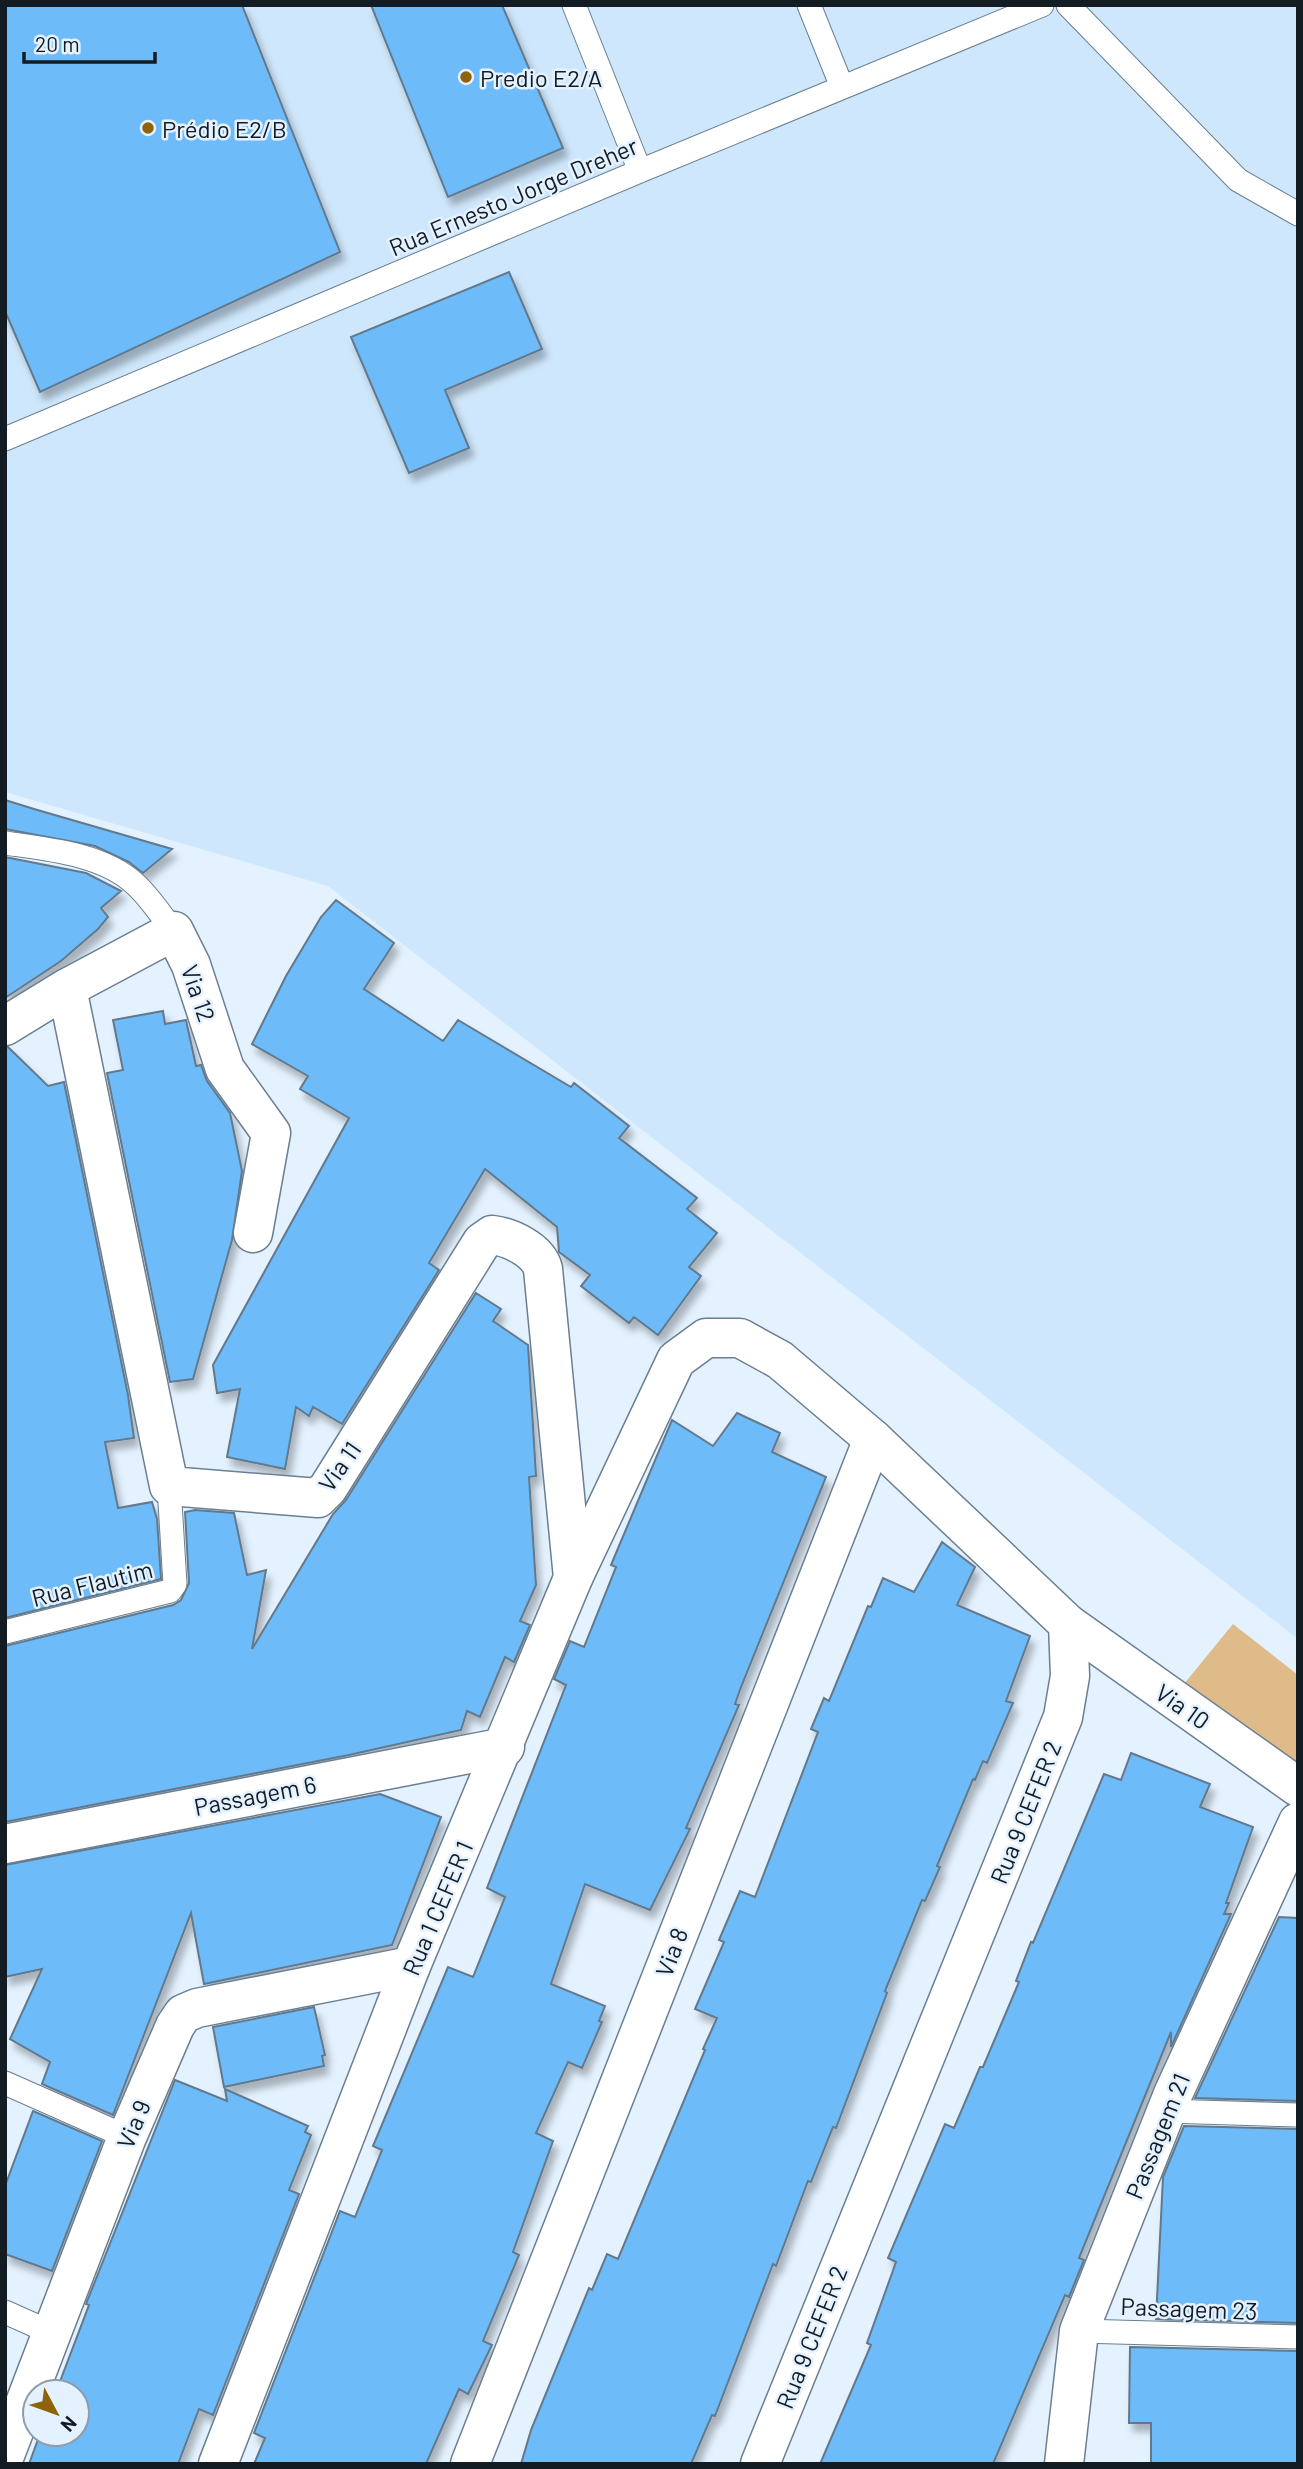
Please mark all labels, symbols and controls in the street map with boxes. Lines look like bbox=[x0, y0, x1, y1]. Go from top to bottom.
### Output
scale bar bbox=[24, 21, 156, 65]
text: 20 m bbox=[35, 31, 80, 56]
place label: Predio E2/A bbox=[480, 63, 602, 92]
marker: Predio E2/A bbox=[458, 69, 474, 85]
place label: Prédio E2/B bbox=[162, 114, 287, 143]
marker: Prédio E2/B bbox=[140, 120, 156, 136]
street label: Rua Ernesto Jorge Dreher bbox=[384, 130, 642, 262]
street label: Via 12 bbox=[176, 961, 222, 1025]
street label: Via 11 bbox=[312, 1435, 366, 1497]
street label: Rua Flautim bbox=[29, 1554, 155, 1612]
street label: Via 10 bbox=[1150, 1677, 1216, 1735]
street label: Rua 9 CEFER 2 bbox=[983, 1736, 1067, 1888]
street label: Passagem 6 bbox=[191, 1769, 319, 1821]
street label: Rua 1 CEFER 1 bbox=[396, 1837, 478, 1979]
street label: Via 8 bbox=[649, 1924, 693, 1980]
street label: Passagem 21 bbox=[1119, 2069, 1195, 2203]
street label: Via 9 bbox=[110, 2095, 156, 2153]
street label: Rua 9 CEFER 2 bbox=[769, 2261, 853, 2413]
street label: Passagem 23 bbox=[1120, 2291, 1258, 2325]
north arrow bbox=[21, 2378, 91, 2448]
text: N bbox=[56, 2412, 82, 2437]

